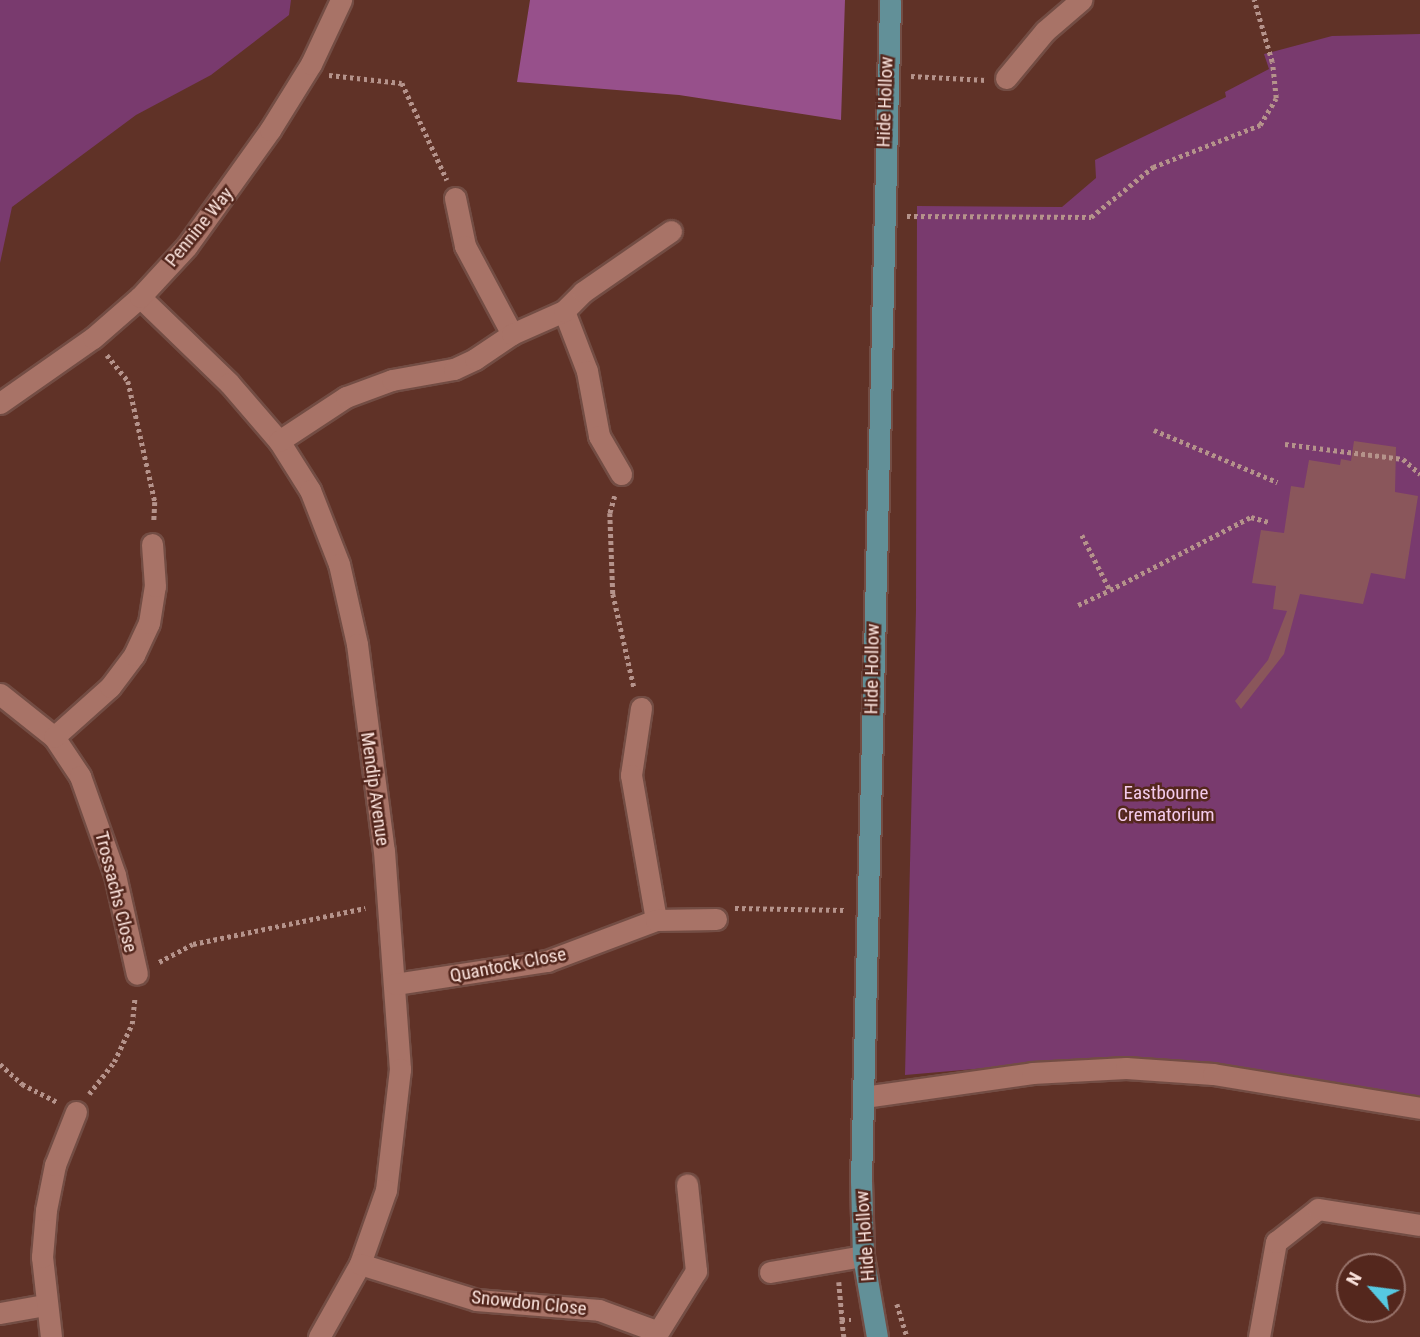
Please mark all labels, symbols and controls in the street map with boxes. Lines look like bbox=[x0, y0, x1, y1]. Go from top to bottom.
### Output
street label: Hide Hollow bbox=[872, 56, 898, 148]
street label: Pennine Way bbox=[160, 183, 238, 271]
street label: Hide Hollow bbox=[860, 623, 884, 715]
street label: Mendip Avenue bbox=[356, 731, 394, 847]
park label: Eastbourne Crematorium bbox=[1117, 782, 1215, 826]
street label: Trossachs Close bbox=[90, 829, 142, 955]
street label: Quantock Close bbox=[448, 943, 568, 987]
street label: Hide Hollow bbox=[850, 1190, 880, 1282]
north arrow bbox=[1336, 1253, 1406, 1323]
text: N bbox=[1341, 1268, 1367, 1289]
street label: Snowdon Close bbox=[470, 1286, 588, 1320]

